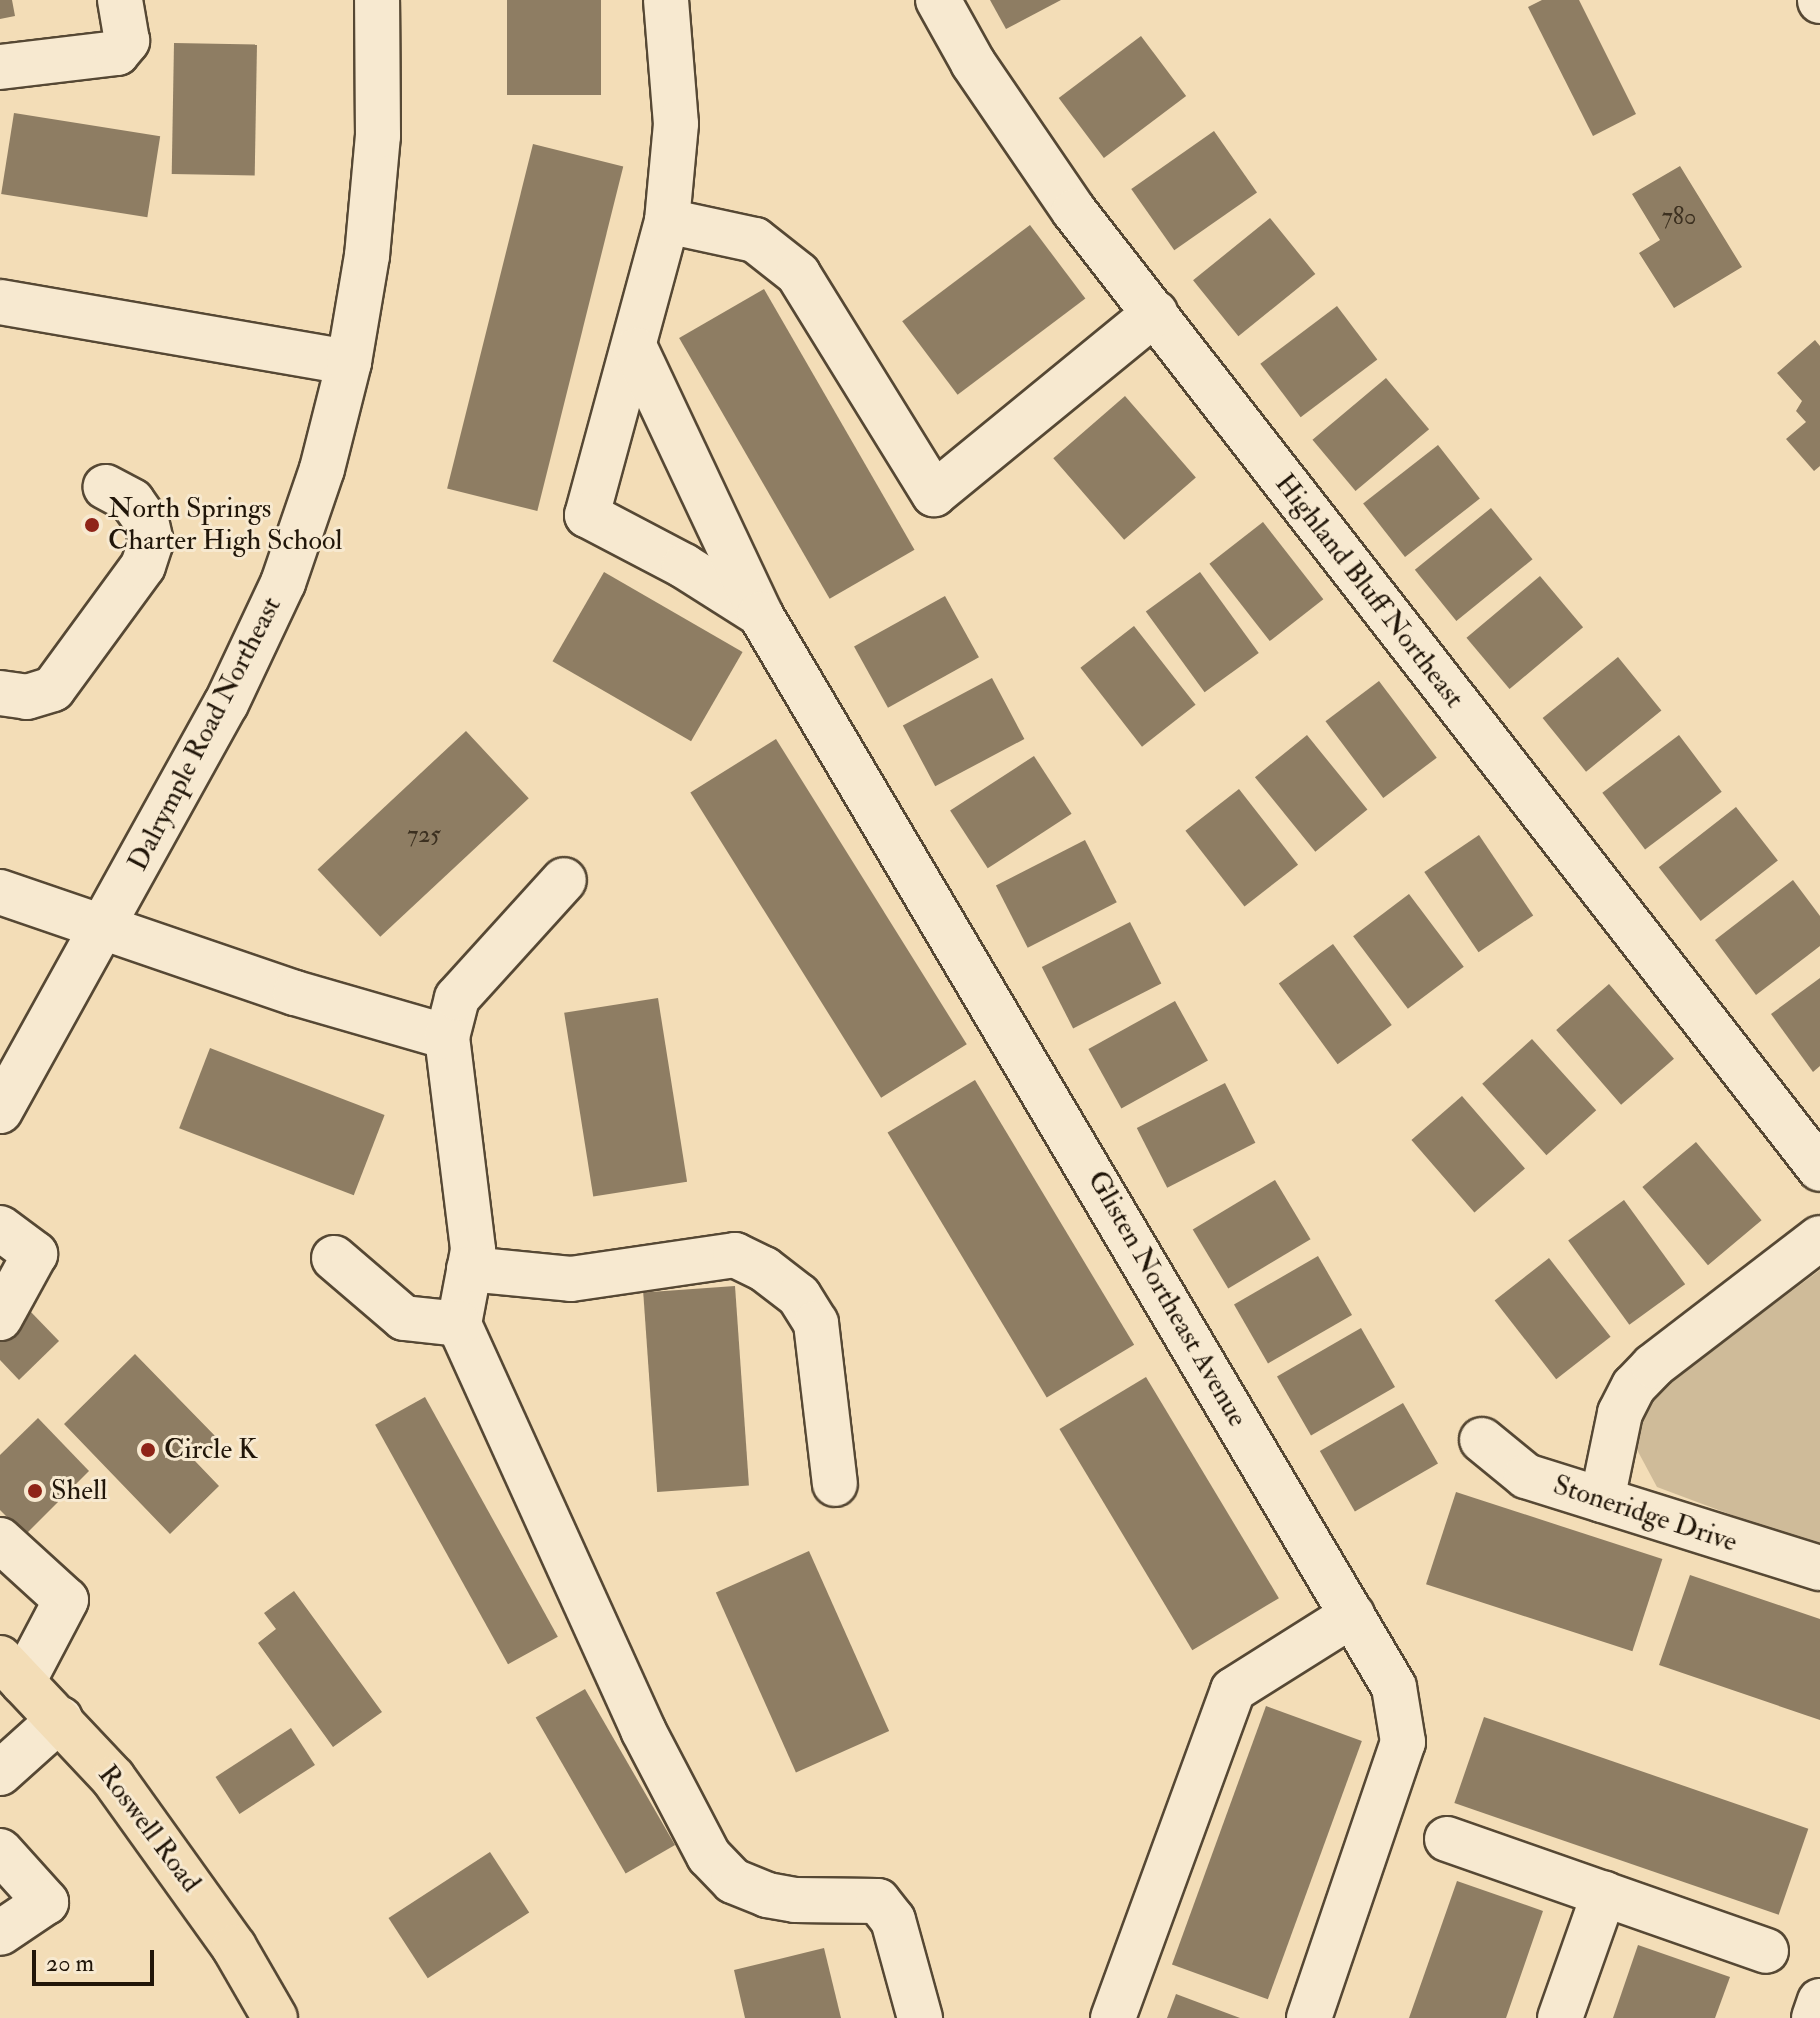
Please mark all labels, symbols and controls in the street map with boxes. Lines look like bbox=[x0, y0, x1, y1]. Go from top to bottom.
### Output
house number: 780 bbox=[1662, 203, 1696, 231]
street label: Highland Bluff Northeast bbox=[1267, 467, 1471, 715]
place label: North Springs Charter High School bbox=[108, 492, 343, 558]
marker: North Springs Charter High School bbox=[83, 516, 101, 534]
street label: Dalrymple Road Northeast bbox=[121, 591, 289, 877]
house number: 725 bbox=[407, 821, 441, 849]
street label: Glisten Northeast Avenue bbox=[1080, 1165, 1254, 1433]
place label: Circle K bbox=[164, 1433, 258, 1467]
marker: Circle K bbox=[139, 1441, 157, 1459]
street label: Stoneridge Drive bbox=[1549, 1468, 1741, 1560]
place label: Shell bbox=[51, 1474, 107, 1508]
marker: Shell bbox=[26, 1482, 44, 1500]
street label: Roswell Road bbox=[90, 1759, 208, 1899]
scale bar bbox=[36, 1934, 158, 1984]
text: 20 m bbox=[46, 1948, 94, 1979]

